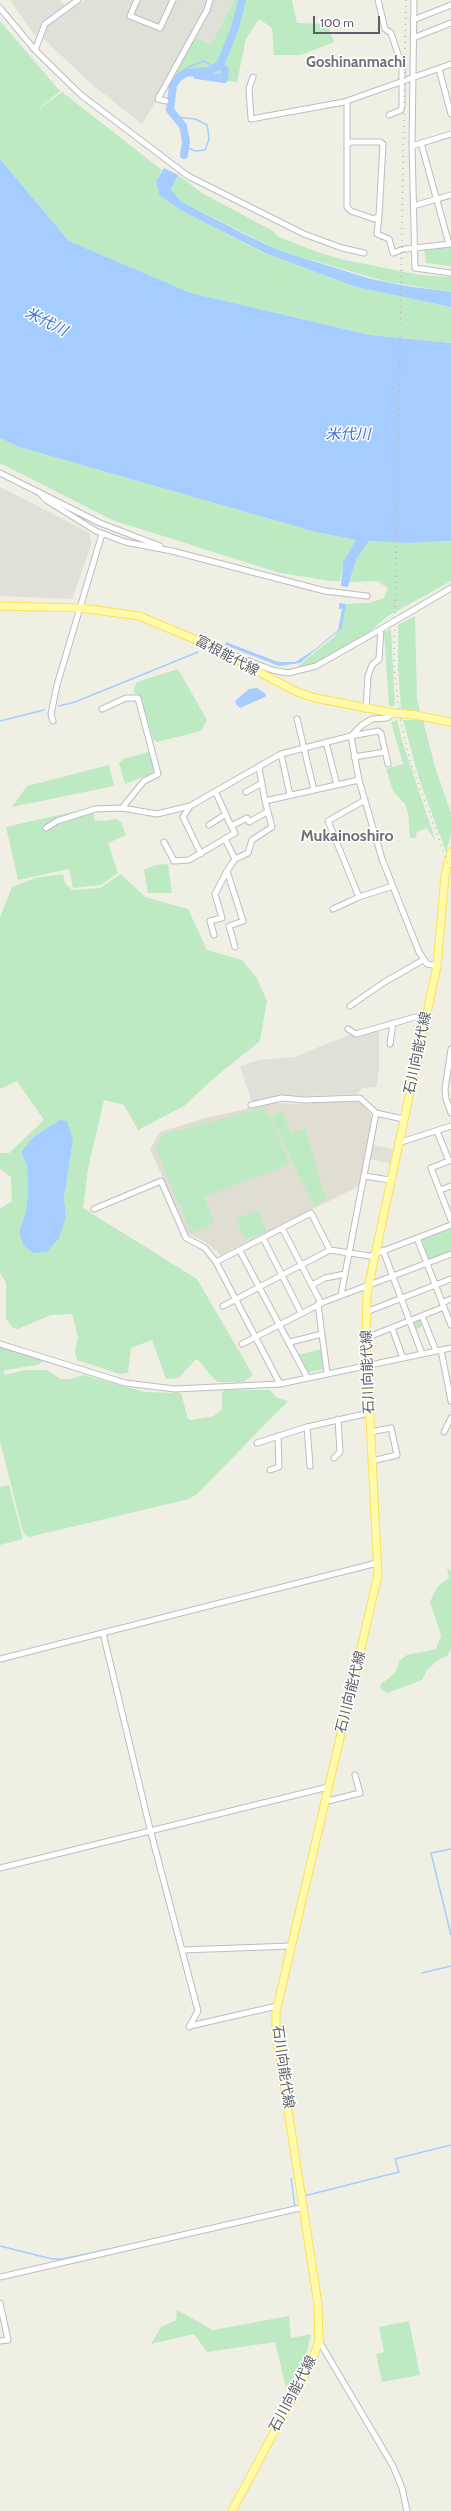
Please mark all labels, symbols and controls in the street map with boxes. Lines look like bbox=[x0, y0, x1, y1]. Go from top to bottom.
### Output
scale bar bbox=[315, 8, 382, 34]
text: 100 m bbox=[320, 15, 354, 30]
district label: Goshinanmachi bbox=[306, 54, 406, 72]
water label: 米代川 bbox=[22, 304, 70, 340]
water label: 米代川 bbox=[326, 426, 370, 444]
street label: 富根能代線 bbox=[192, 632, 262, 680]
district label: Mukainoshiro bbox=[300, 826, 394, 846]
street label: 石川向能代線 bbox=[401, 1010, 435, 1096]
street label: 石川向能代線 bbox=[358, 1330, 378, 1414]
street label: 石川向能代線 bbox=[333, 1649, 369, 1735]
street label: 石川向能代線 bbox=[269, 2024, 297, 2110]
street label: 石川向能代線 bbox=[266, 2353, 320, 2435]

